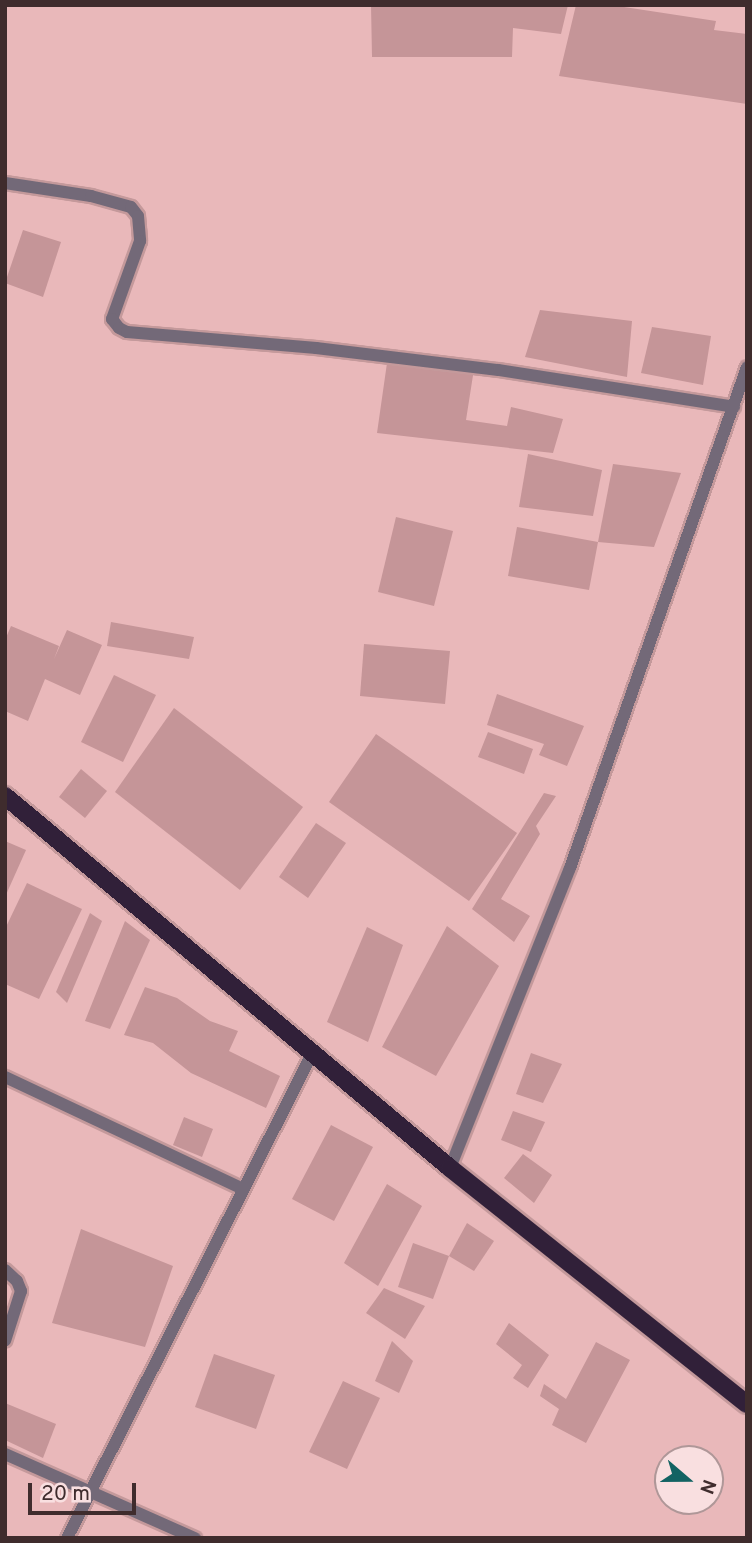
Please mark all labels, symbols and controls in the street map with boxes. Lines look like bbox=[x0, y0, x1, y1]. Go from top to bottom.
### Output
north arrow bbox=[654, 1445, 724, 1515]
scale bar bbox=[32, 1470, 140, 1514]
text: N bbox=[693, 1476, 720, 1497]
text: 20 m bbox=[41, 1481, 90, 1508]

